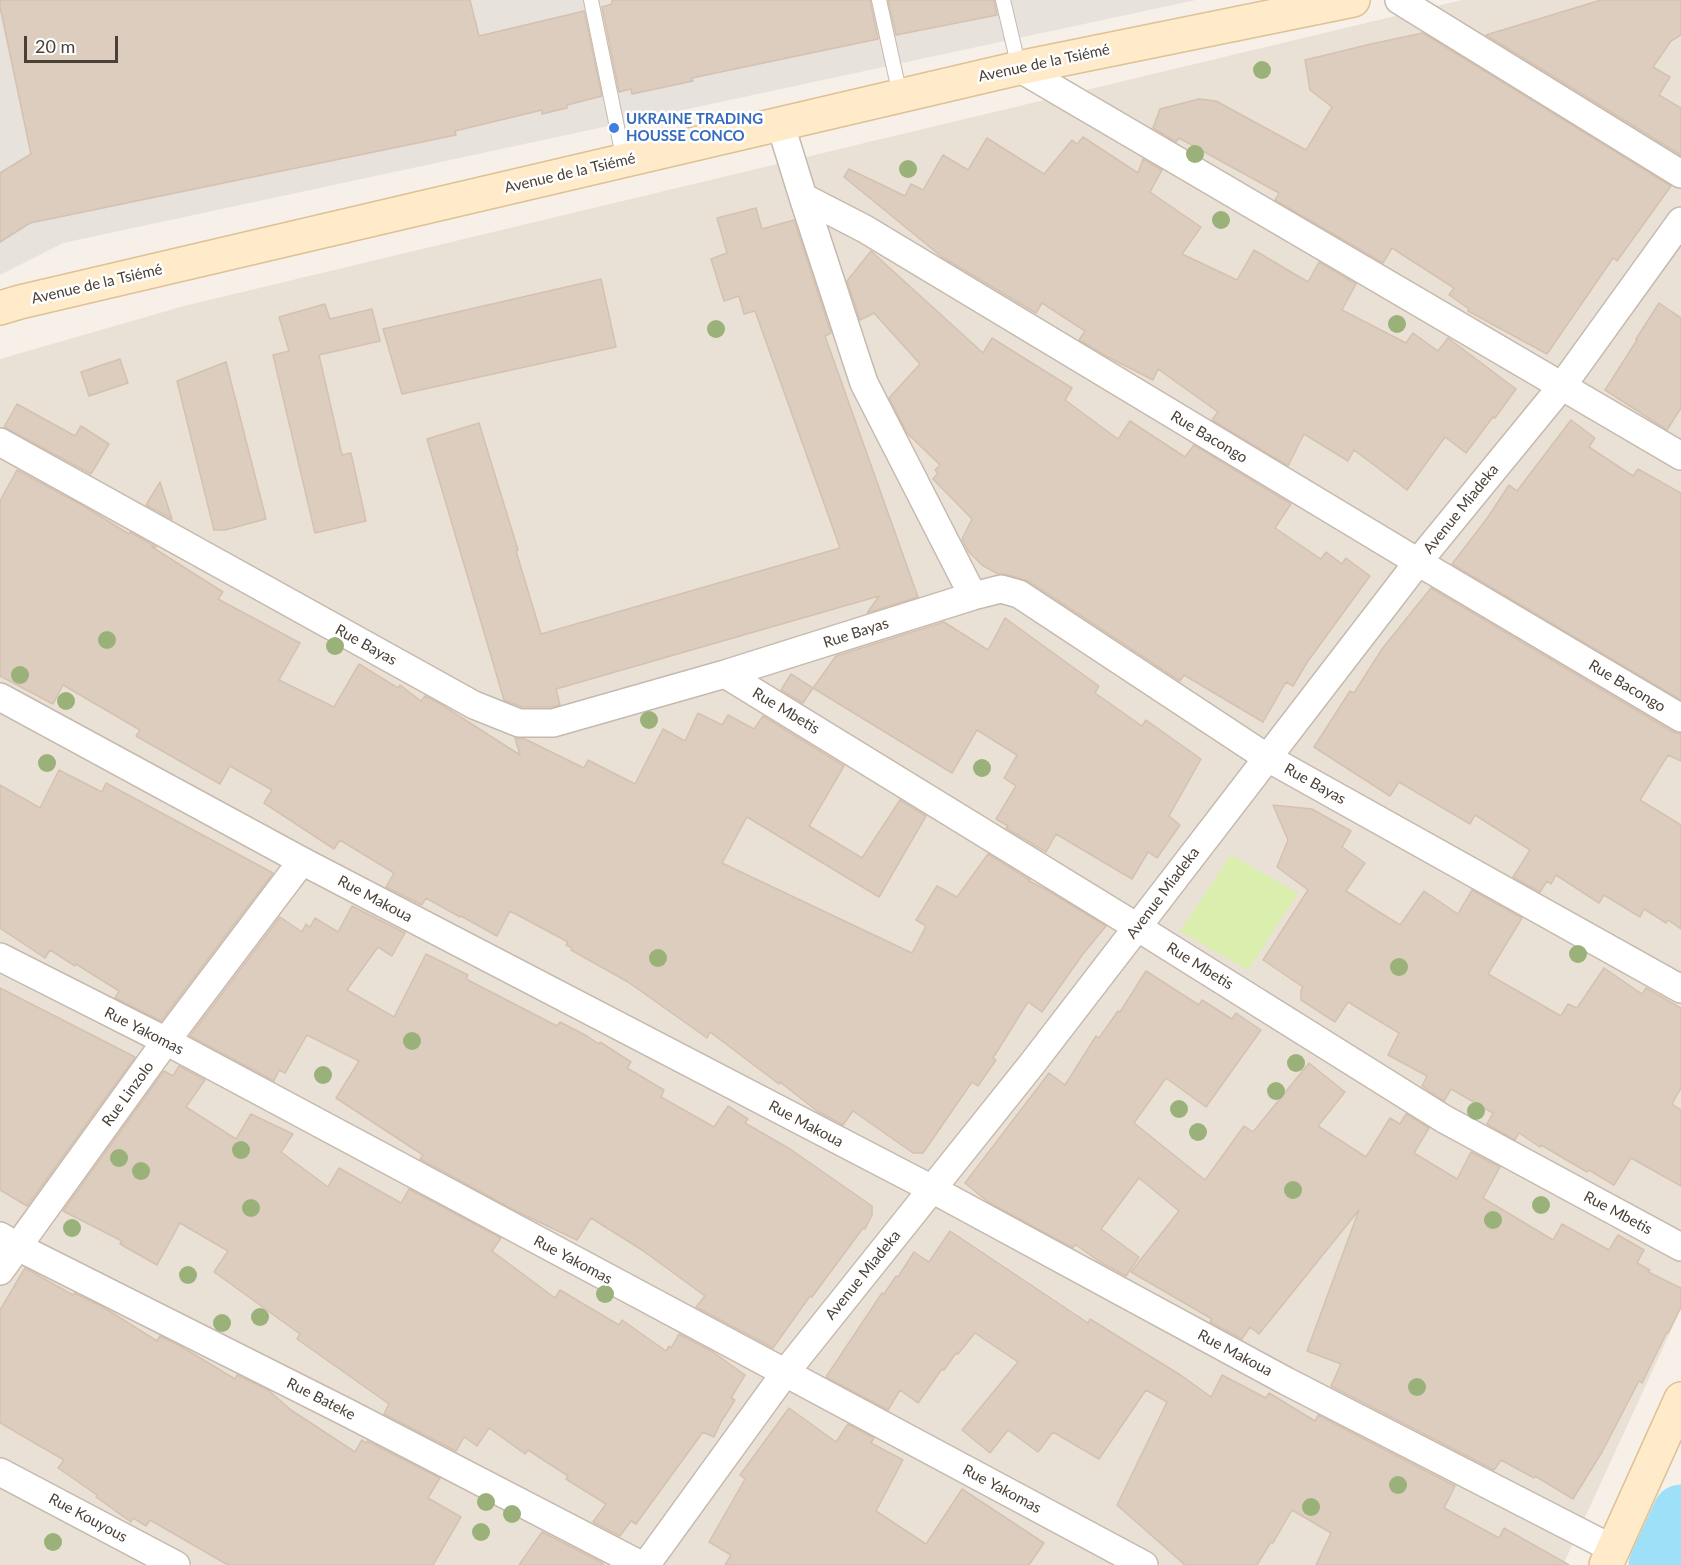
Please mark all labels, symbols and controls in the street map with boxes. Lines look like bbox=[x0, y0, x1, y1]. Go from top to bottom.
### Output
scale bar bbox=[27, 24, 122, 62]
text: 20 m bbox=[35, 35, 75, 57]
street label: Avenue de la Tsiémé bbox=[977, 40, 1111, 86]
place label: UKRAINE TRADING HOUSSE CONCO bbox=[626, 110, 763, 145]
marker: UKRAINE TRADING HOUSSE CONCO bbox=[607, 121, 621, 135]
street label: Avenue de la Tsiémé bbox=[503, 149, 637, 197]
street label: Avenue de la Tsiémé bbox=[30, 260, 164, 308]
street label: Rue Bacongo bbox=[1167, 407, 1251, 467]
street label: Avenue Miadeka bbox=[1419, 461, 1503, 557]
street label: Rue Bayas bbox=[821, 614, 891, 652]
street label: Rue Bayas bbox=[332, 621, 400, 669]
street label: Rue Bacongo bbox=[1585, 656, 1669, 716]
street label: Rue Mbetis bbox=[749, 684, 823, 738]
street label: Rue Bayas bbox=[1281, 760, 1349, 808]
street label: Avenue Miadeka bbox=[1123, 844, 1203, 942]
street label: Rue Makoua bbox=[335, 872, 415, 926]
street label: Rue Mbetis bbox=[1163, 938, 1237, 994]
street label: Rue Yakomas bbox=[101, 1003, 187, 1059]
street label: Rue Linzolo bbox=[98, 1058, 158, 1130]
street label: Rue Makoua bbox=[766, 1097, 846, 1151]
street label: Rue Mbetis bbox=[1581, 1187, 1655, 1239]
street label: Avenue Miadeka bbox=[821, 1227, 905, 1323]
street label: Rue Yakomas bbox=[531, 1232, 615, 1288]
street label: Rue Makoua bbox=[1195, 1326, 1275, 1380]
street label: Rue Bateke bbox=[284, 1374, 358, 1424]
street label: Rue Yakomas bbox=[960, 1461, 1044, 1517]
street label: Rue Kouyous bbox=[46, 1490, 130, 1546]

